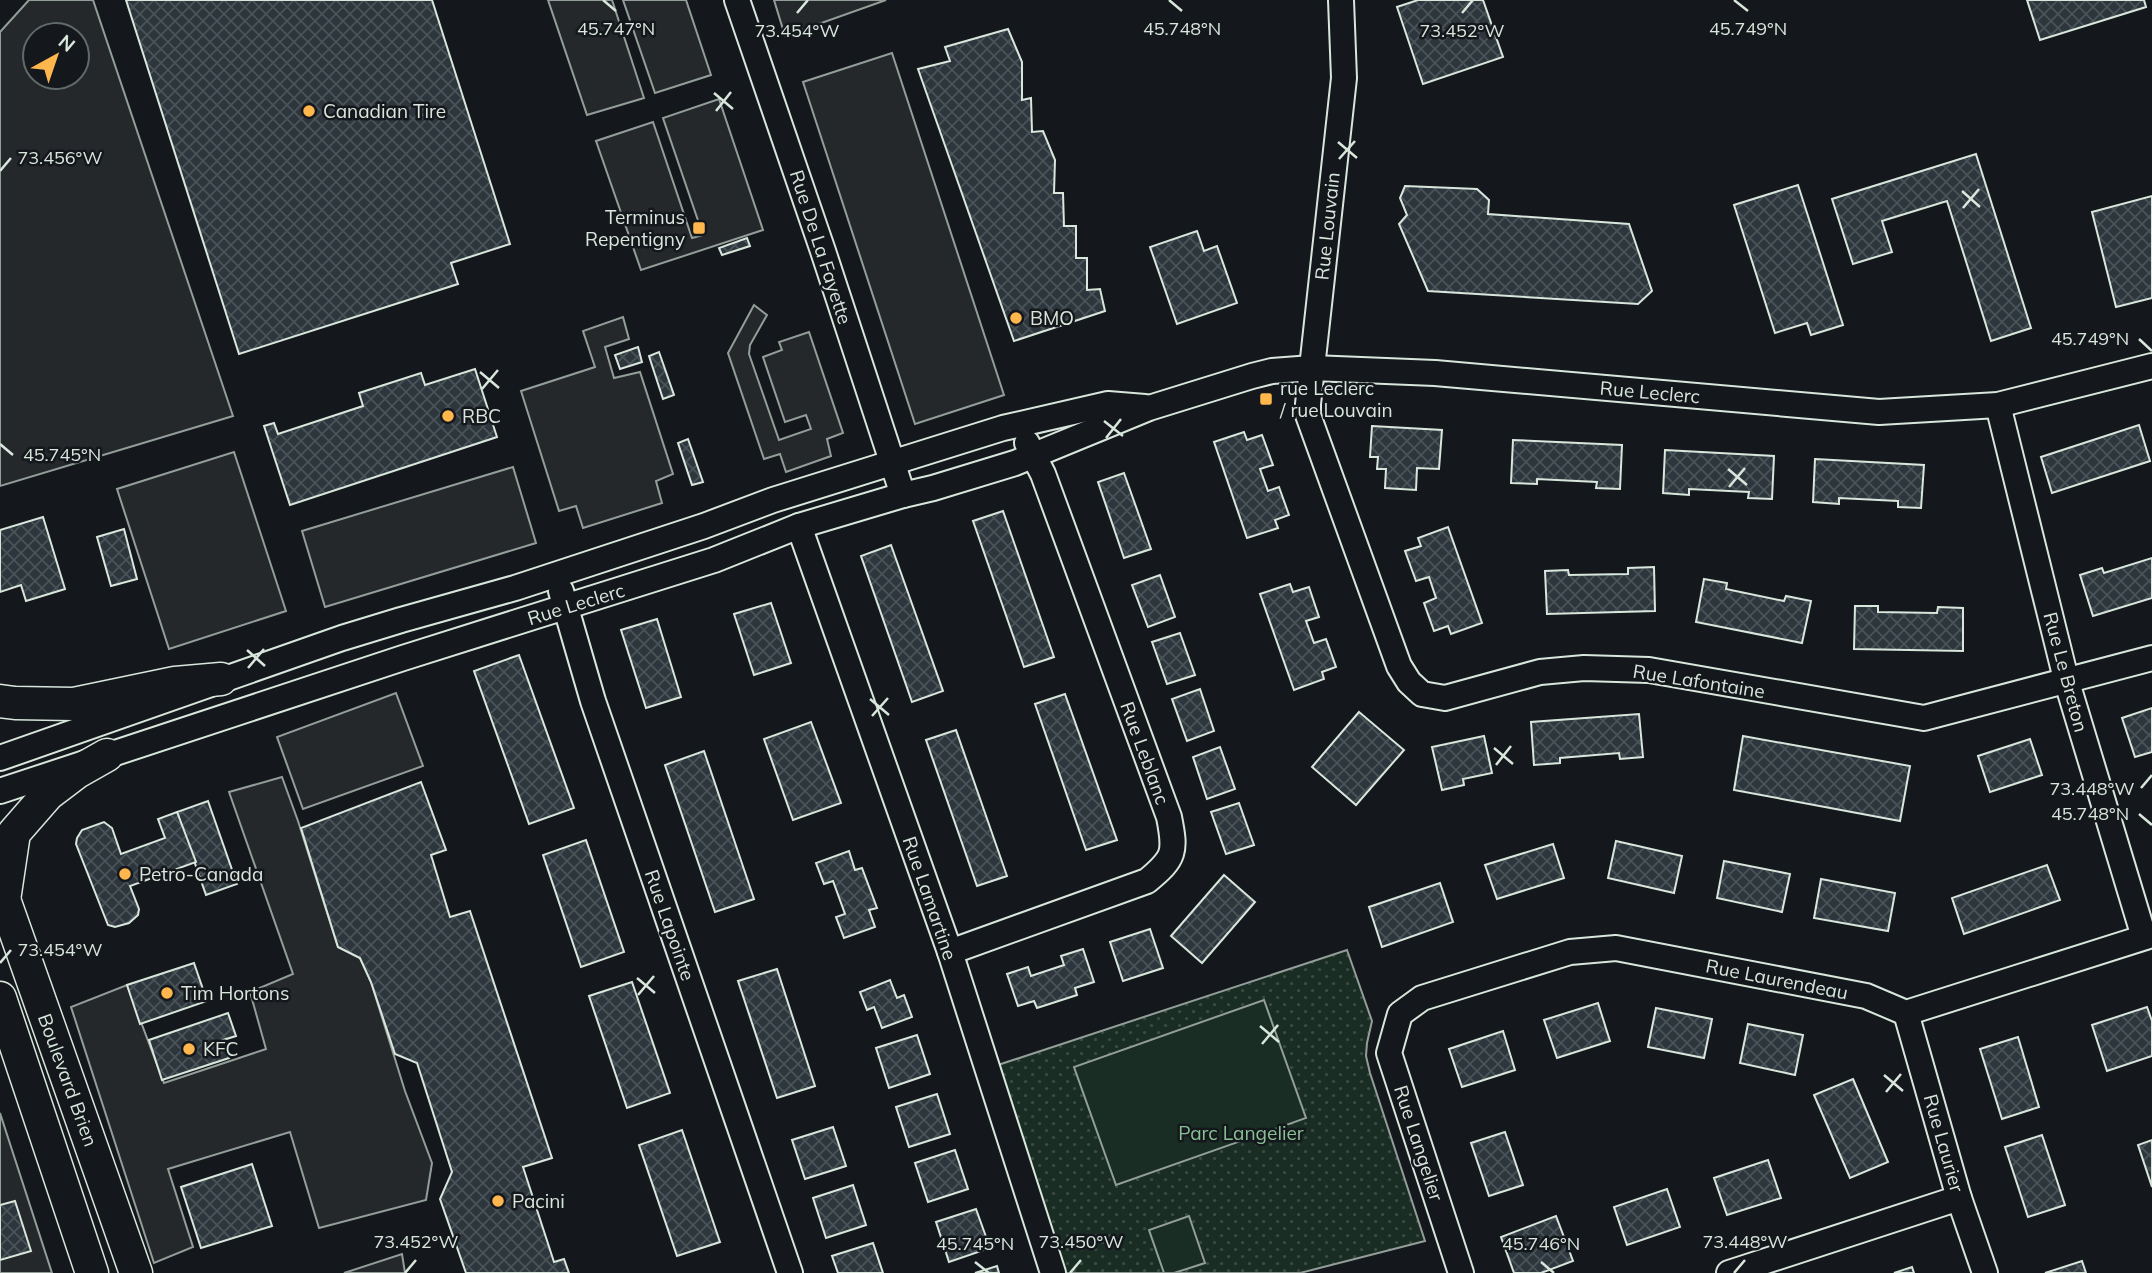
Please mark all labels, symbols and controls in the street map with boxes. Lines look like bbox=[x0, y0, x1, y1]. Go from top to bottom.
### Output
text: 45.747°N bbox=[577, 17, 655, 40]
text: 45.748°N bbox=[1143, 17, 1221, 40]
text: 45.749°N bbox=[1709, 17, 1787, 40]
text: 73.454°W bbox=[754, 19, 840, 42]
text: 73.452°W bbox=[1419, 19, 1505, 42]
north arrow bbox=[21, 21, 91, 91]
text: N bbox=[54, 29, 80, 57]
place label: Canadian Tire bbox=[323, 99, 446, 123]
marker: Canadian Tire bbox=[301, 103, 317, 119]
text: 73.456°W bbox=[17, 146, 103, 169]
street label: Rue De La Fayette bbox=[785, 167, 857, 327]
street label: Rue Louvain bbox=[1309, 171, 1345, 281]
place label: Terminus Repentigny bbox=[585, 205, 685, 251]
marker: Terminus Repentigny bbox=[691, 220, 707, 236]
place label: BMO bbox=[1030, 306, 1074, 330]
marker: BMO bbox=[1008, 310, 1024, 326]
text: 45.749°N bbox=[2051, 327, 2129, 350]
place label: rue Leclerc / rue Louvain bbox=[1279, 376, 1393, 422]
street label: Rue Leclerc bbox=[1599, 376, 1701, 408]
marker: rue Leclerc / rue Louvain bbox=[1258, 391, 1274, 407]
place label: RBC bbox=[462, 404, 501, 428]
marker: RBC bbox=[440, 408, 456, 424]
text: 45.745°N bbox=[23, 443, 101, 466]
street label: Rue Leclerc bbox=[524, 578, 628, 630]
street label: Rue Le Breton bbox=[2038, 609, 2094, 735]
street label: Rue Lafontaine bbox=[1631, 659, 1767, 703]
street label: Rue Leblanc bbox=[1115, 698, 1175, 808]
text: 73.448°W bbox=[2049, 777, 2135, 800]
text: 45.748°N bbox=[2051, 802, 2129, 825]
street label: Rue Lamartine bbox=[898, 833, 962, 963]
place label: Petro-Canada bbox=[139, 862, 263, 886]
marker: Petro-Canada bbox=[117, 866, 133, 882]
street label: Rue Lapointe bbox=[640, 866, 700, 984]
text: 73.454°W bbox=[17, 938, 103, 961]
street label: Rue Laurendeau bbox=[1704, 953, 1850, 1005]
place label: Tim Hortons bbox=[181, 981, 289, 1005]
marker: Tim Hortons bbox=[159, 985, 175, 1001]
street label: Boulevard Brien bbox=[33, 1010, 103, 1150]
place label: KFC bbox=[203, 1037, 238, 1061]
marker: KFC bbox=[181, 1041, 197, 1057]
street label: Rue Langelier bbox=[1389, 1082, 1449, 1204]
street label: Rue Laurier bbox=[1919, 1091, 1969, 1195]
park label: Parc Langelier bbox=[1178, 1121, 1304, 1145]
place label: Pacini bbox=[512, 1189, 565, 1213]
marker: Pacini bbox=[490, 1193, 506, 1209]
text: 73.452°W bbox=[373, 1230, 459, 1253]
text: 73.450°W bbox=[1038, 1230, 1124, 1253]
text: 73.448°W bbox=[1702, 1230, 1788, 1253]
text: 45.745°N bbox=[936, 1232, 1014, 1255]
text: 45.746°N bbox=[1502, 1232, 1580, 1255]

